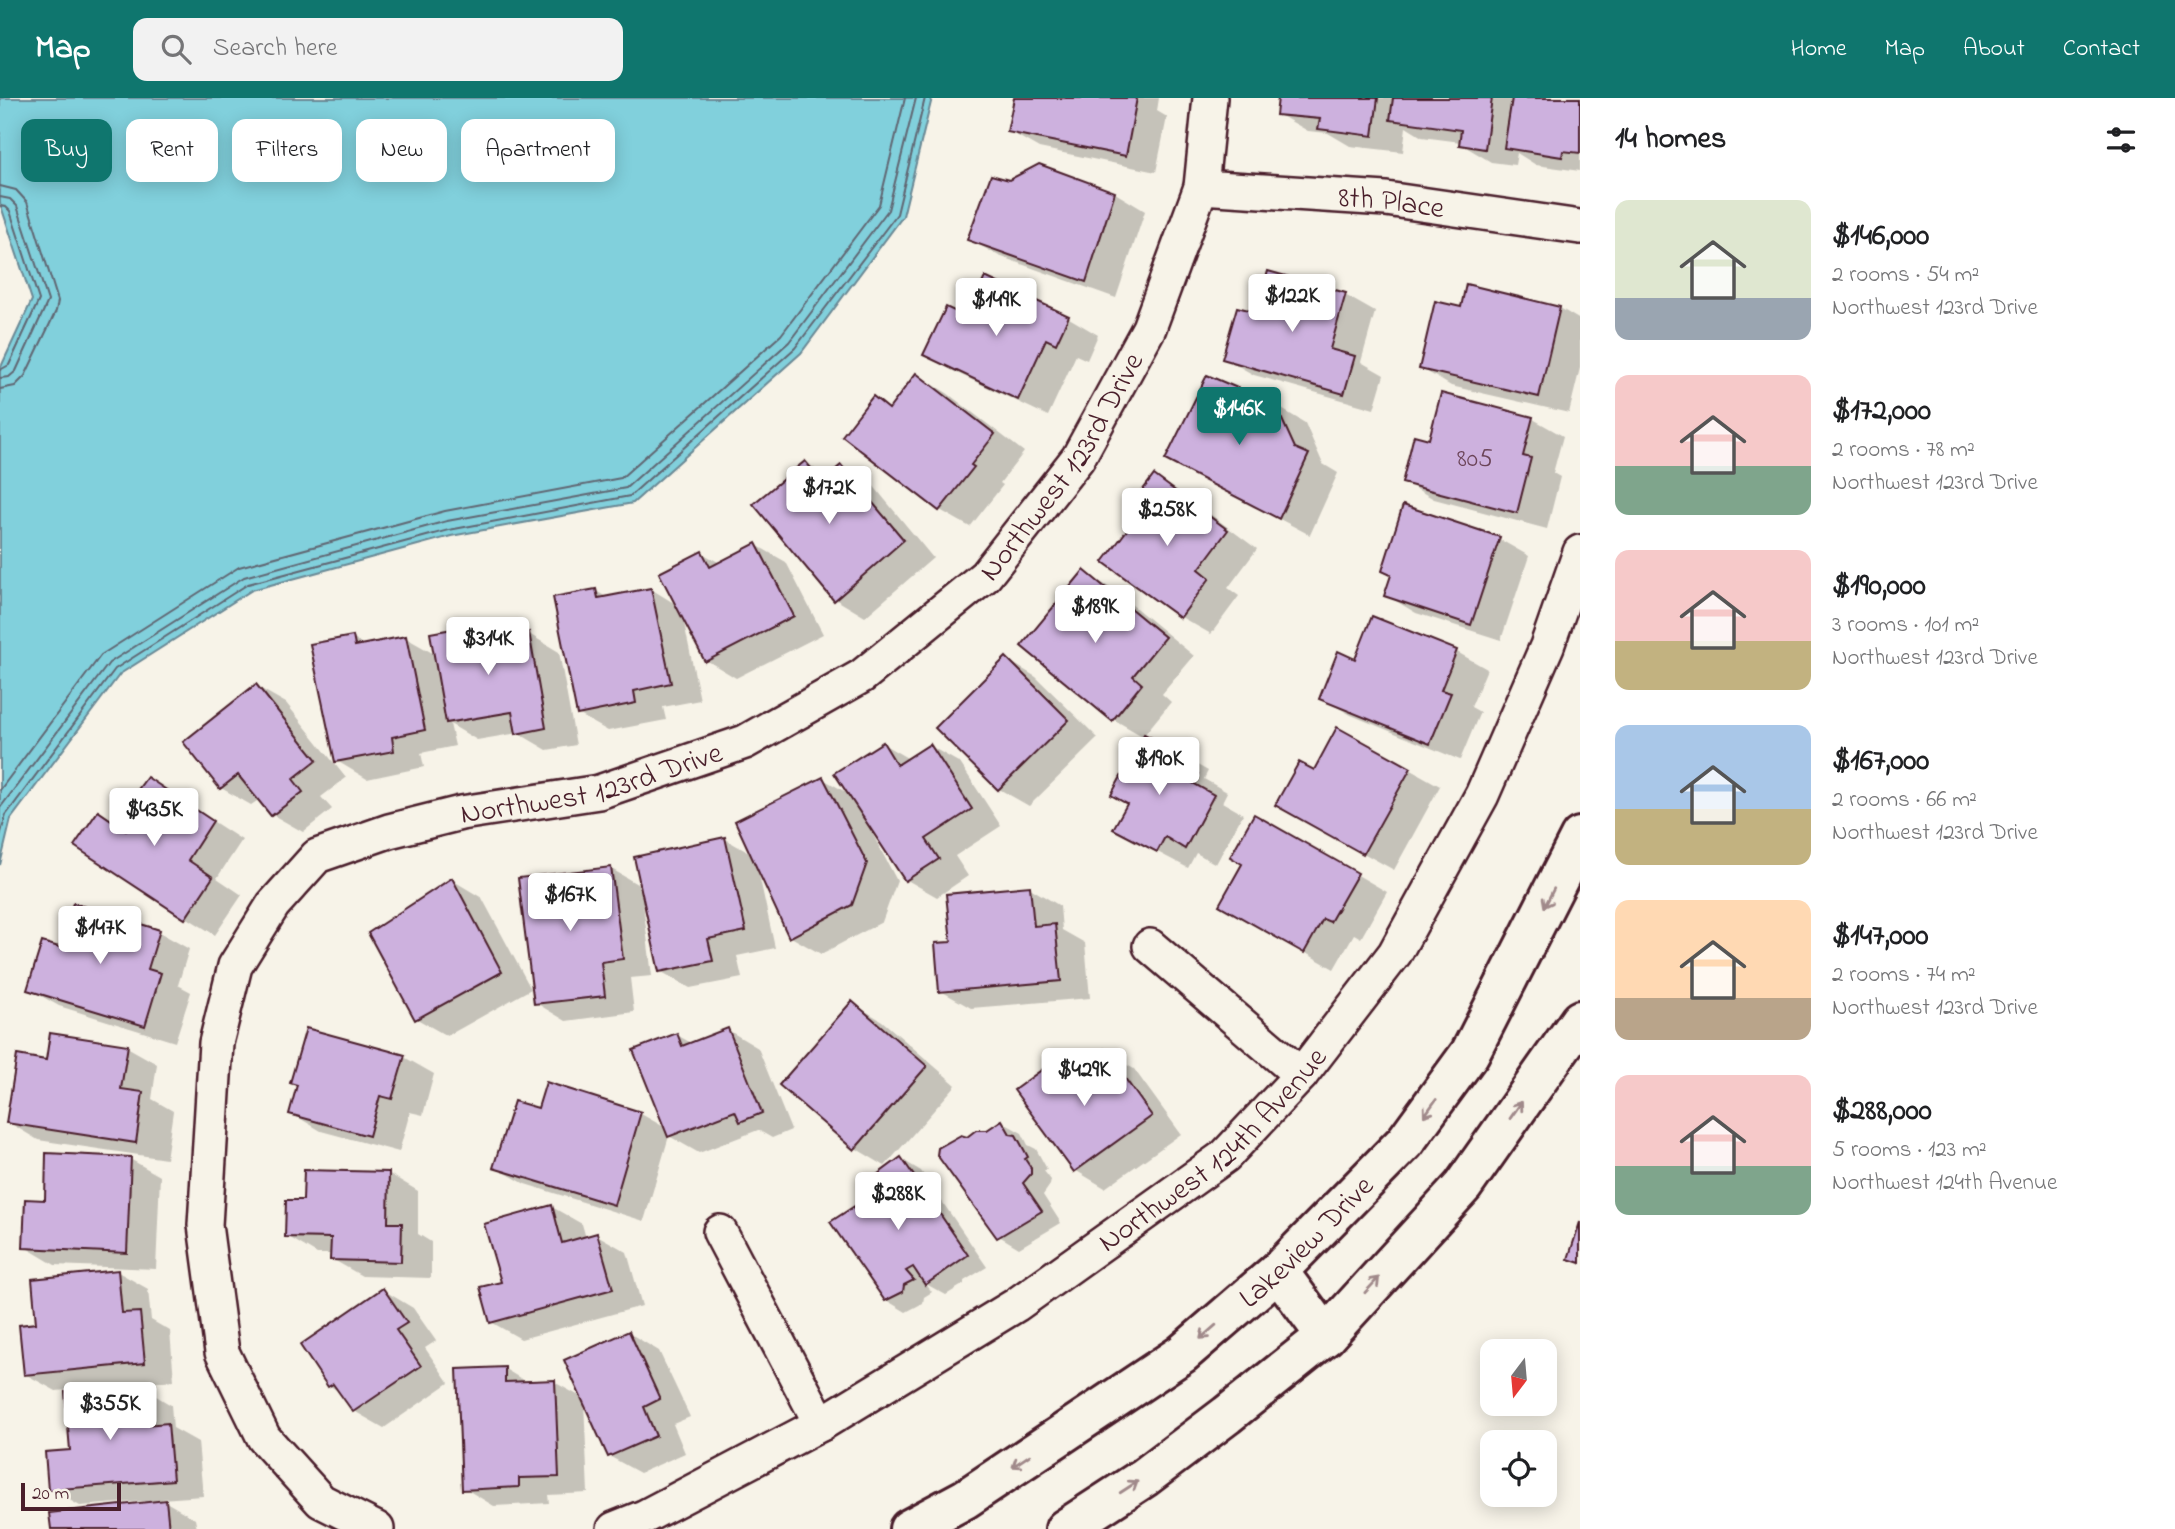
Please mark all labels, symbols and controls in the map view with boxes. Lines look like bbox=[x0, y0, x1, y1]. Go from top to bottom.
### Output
search box bbox=[133, 18, 623, 81]
text: Map bbox=[35, 25, 91, 73]
icon: search bbox=[157, 30, 195, 68]
text: Search here bbox=[213, 30, 337, 68]
text: Home bbox=[1791, 32, 1847, 67]
text: Map bbox=[1885, 32, 1925, 67]
text: About bbox=[1963, 32, 2025, 67]
text: Contact bbox=[2063, 32, 2140, 67]
text: 14 homes bbox=[1615, 118, 1726, 162]
chip: Buy bbox=[21, 119, 112, 182]
chip: Rent bbox=[126, 119, 218, 182]
chip: Filters bbox=[232, 119, 342, 182]
chip: New bbox=[356, 119, 447, 182]
chip: Apartment bbox=[461, 119, 615, 182]
icon: filters bbox=[2102, 121, 2140, 159]
street label: 8th Place bbox=[1337, 177, 1448, 232]
text: $146,000 bbox=[1832, 215, 1929, 259]
icon: home bbox=[1671, 228, 1755, 312]
text: 2 rooms · 54 m² bbox=[1832, 259, 1979, 292]
pin: $122K bbox=[1243, 274, 1341, 334]
pin: $149K bbox=[947, 278, 1045, 338]
text: $122K bbox=[1264, 280, 1320, 313]
text: $149K bbox=[972, 284, 1020, 317]
text: Northwest 123rd Drive bbox=[1832, 292, 2038, 325]
street label: Northwest 123rd Drive bbox=[970, 345, 1157, 592]
pin: $146K bbox=[1190, 388, 1288, 447]
text: $172,000 bbox=[1832, 390, 1931, 434]
text: $146K bbox=[1213, 393, 1265, 426]
icon: home bbox=[1671, 403, 1755, 487]
text: 2 rooms · 78 m² bbox=[1832, 434, 1975, 467]
house number: 805 bbox=[1457, 441, 1493, 479]
pin: $172K bbox=[780, 466, 878, 526]
text: Northwest 123rd Drive bbox=[1832, 467, 2038, 500]
text: $172K bbox=[802, 472, 856, 505]
pin: $258K bbox=[1118, 489, 1216, 548]
text: $258K bbox=[1138, 494, 1196, 527]
text: $190,000 bbox=[1832, 565, 1926, 609]
icon: home bbox=[1671, 578, 1755, 662]
pin: $189K bbox=[1046, 586, 1144, 645]
text: $189K bbox=[1071, 591, 1119, 624]
text: 3 rooms · 101 m² bbox=[1832, 609, 1979, 642]
pin: $314K bbox=[439, 618, 537, 677]
text: $314K bbox=[462, 623, 514, 656]
text: Northwest 123rd Drive bbox=[1832, 642, 2038, 675]
street label: Northwest 123rd Drive bbox=[458, 732, 729, 838]
pin: $190K bbox=[1110, 738, 1208, 797]
text: $167,000 bbox=[1832, 740, 1929, 784]
text: $190K bbox=[1134, 743, 1184, 776]
icon: home bbox=[1671, 753, 1755, 837]
text: 2 rooms · 66 m² bbox=[1832, 784, 1977, 817]
pin: $435K bbox=[105, 788, 203, 848]
text: $435K bbox=[125, 794, 183, 827]
text: Northwest 123rd Drive bbox=[1832, 817, 2038, 850]
pin: $167K bbox=[521, 874, 619, 933]
text: $167K bbox=[544, 879, 596, 912]
one-way arrow bbox=[1542, 887, 1556, 908]
pin: $147K bbox=[51, 906, 149, 966]
text: $147K bbox=[74, 912, 126, 945]
text: $147,000 bbox=[1832, 915, 1928, 959]
icon: home bbox=[1671, 928, 1755, 1012]
text: 2 rooms · 74 m² bbox=[1832, 959, 1976, 992]
text: Northwest 123rd Drive bbox=[1832, 992, 2038, 1025]
street label: Northwest 124th Avenue bbox=[1090, 1039, 1340, 1265]
pin: $429K bbox=[1035, 1048, 1133, 1108]
text: $429K bbox=[1058, 1054, 1110, 1087]
text: $288,000 bbox=[1832, 1090, 1932, 1134]
one-way arrow bbox=[1423, 1098, 1437, 1117]
one-way arrow bbox=[1509, 1101, 1523, 1121]
icon: home bbox=[1671, 1103, 1755, 1187]
text: 5 rooms · 123 m² bbox=[1832, 1134, 1987, 1167]
street label: Lakeview Drive bbox=[1230, 1166, 1386, 1320]
text: Northwest 124th Avenue bbox=[1832, 1167, 2057, 1200]
pin: $288K bbox=[849, 1172, 947, 1232]
text: $288K bbox=[871, 1178, 925, 1211]
one-way arrow bbox=[1363, 1277, 1380, 1294]
one-way arrow bbox=[1200, 1324, 1218, 1340]
north arrow bbox=[1480, 1339, 1558, 1416]
map controls bbox=[1480, 1339, 1557, 1507]
pin: $355K bbox=[61, 1382, 159, 1442]
text: $355K bbox=[80, 1388, 140, 1421]
button: locate bbox=[1480, 1430, 1557, 1507]
one-way arrow bbox=[1012, 1454, 1032, 1468]
scale bar bbox=[21, 1480, 121, 1512]
one-way arrow bbox=[1119, 1480, 1139, 1494]
text: 20 m bbox=[32, 1481, 69, 1508]

